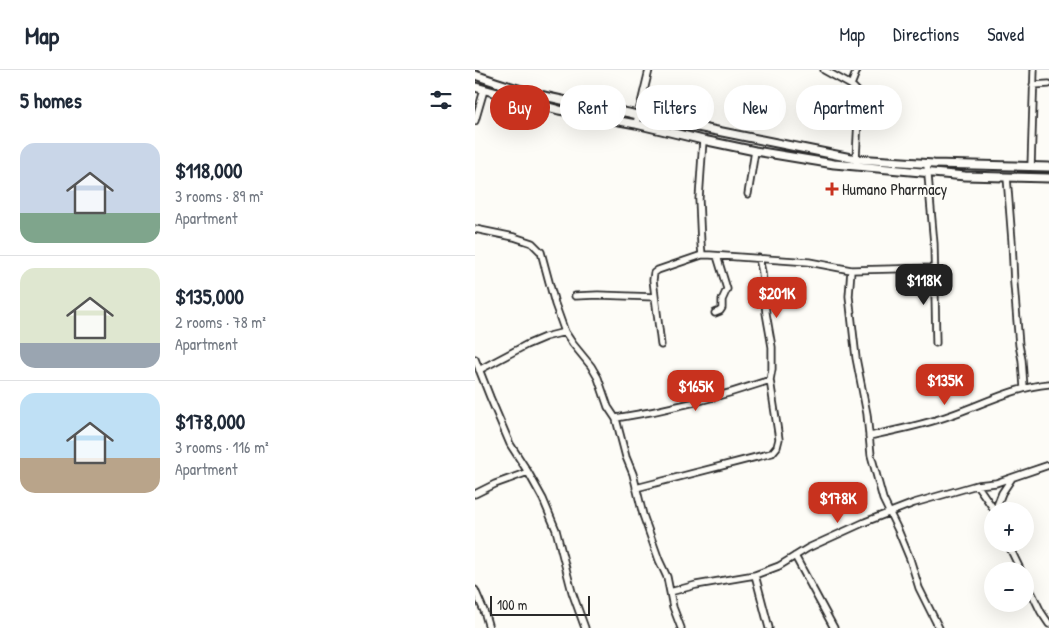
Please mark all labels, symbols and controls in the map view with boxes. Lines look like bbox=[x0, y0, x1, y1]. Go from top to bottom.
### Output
text: Map bbox=[25, 19, 59, 51]
text: Map bbox=[840, 22, 865, 47]
text: Directions bbox=[893, 22, 959, 47]
text: Saved bbox=[987, 22, 1024, 47]
chip: Buy bbox=[490, 85, 550, 130]
chip: Rent bbox=[560, 85, 626, 130]
chip: Filters bbox=[636, 85, 714, 130]
chip: New bbox=[724, 85, 786, 130]
chip: Apartment bbox=[796, 85, 902, 130]
text: 5 homes bbox=[20, 86, 82, 115]
icon: filters bbox=[427, 86, 455, 114]
text: $118,000 bbox=[175, 156, 242, 185]
icon: home bbox=[60, 163, 120, 223]
place label: Humano Pharmacy bbox=[842, 178, 948, 200]
marker: Humano Pharmacy bbox=[826, 183, 838, 195]
text: 3 rooms · 89 m² bbox=[175, 185, 264, 207]
text: Apartment bbox=[175, 207, 238, 229]
pin: $118K bbox=[889, 264, 959, 306]
text: $118K bbox=[906, 269, 942, 291]
pin: $201K bbox=[742, 276, 812, 319]
text: $135,000 bbox=[175, 282, 244, 311]
text: $201K bbox=[759, 282, 795, 304]
icon: home bbox=[60, 288, 120, 348]
text: 2 rooms · 78 m² bbox=[175, 311, 266, 333]
text: Apartment bbox=[175, 333, 238, 355]
pin: $135K bbox=[910, 364, 980, 406]
text: $135K bbox=[927, 369, 963, 391]
pin: $165K bbox=[661, 370, 731, 412]
text: $165K bbox=[678, 375, 714, 397]
text: $178,000 bbox=[175, 407, 245, 436]
icon: home bbox=[60, 413, 120, 473]
text: 3 rooms · 116 m² bbox=[175, 436, 269, 458]
text: Apartment bbox=[175, 458, 238, 480]
pin: $178K bbox=[803, 482, 873, 524]
text: $178K bbox=[819, 487, 857, 509]
map controls bbox=[984, 502, 1034, 612]
button: + bbox=[984, 502, 1034, 552]
button: − bbox=[984, 562, 1034, 612]
scale bar bbox=[490, 593, 590, 616]
text: 100 m bbox=[497, 595, 527, 614]

